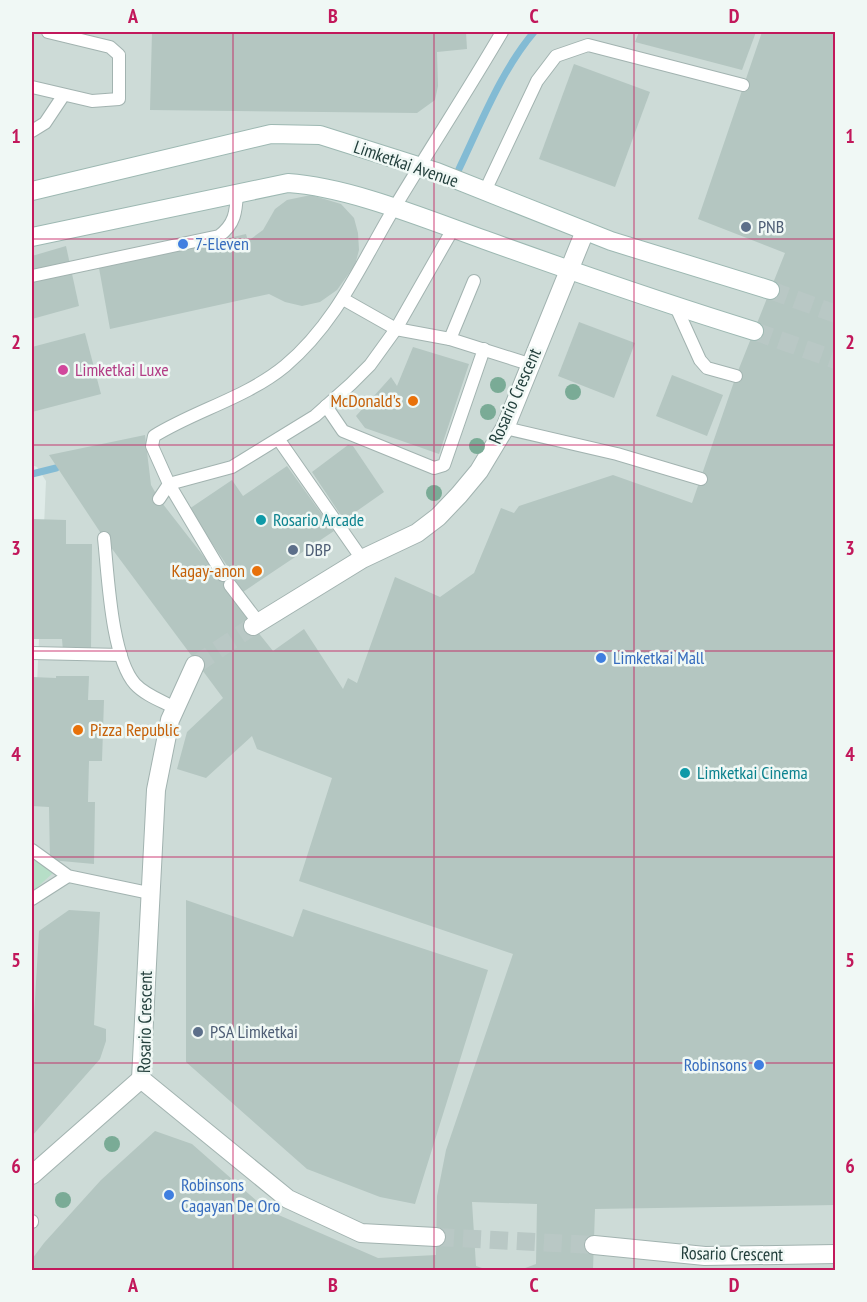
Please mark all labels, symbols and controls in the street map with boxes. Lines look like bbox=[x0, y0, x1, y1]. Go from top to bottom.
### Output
text: A bbox=[127, 3, 139, 29]
text: B bbox=[328, 3, 338, 29]
text: C bbox=[529, 3, 539, 29]
text: D bbox=[729, 3, 740, 29]
text: 1 bbox=[11, 123, 21, 149]
text: 1 bbox=[845, 123, 855, 149]
street label: Limketkai Avenue bbox=[351, 135, 462, 192]
place label: PNB bbox=[758, 215, 784, 238]
marker: PNB bbox=[739, 220, 753, 234]
place label: 7-Eleven bbox=[195, 232, 249, 255]
marker: 7-Eleven bbox=[176, 237, 190, 251]
text: 2 bbox=[11, 329, 21, 355]
text: 2 bbox=[845, 329, 855, 355]
street label: Rosario Crescent bbox=[483, 344, 546, 447]
place label: Limketkai Luxe bbox=[75, 358, 169, 381]
marker: Limketkai Luxe bbox=[56, 363, 70, 377]
place label: McDonald's bbox=[330, 389, 401, 412]
marker: McDonald's bbox=[406, 394, 420, 408]
place label: Rosario Arcade bbox=[273, 508, 364, 531]
marker: Rosario Arcade bbox=[254, 513, 268, 527]
text: 3 bbox=[11, 535, 21, 561]
text: 3 bbox=[845, 535, 855, 561]
place label: DBP bbox=[305, 538, 331, 561]
marker: DBP bbox=[286, 543, 300, 557]
place label: Kagay-anon bbox=[172, 559, 245, 582]
marker: Kagay-anon bbox=[250, 564, 264, 578]
place label: Limketkai Mall bbox=[613, 646, 705, 669]
marker: Limketkai Mall bbox=[594, 651, 608, 665]
place label: Pizza Republic bbox=[90, 718, 180, 741]
marker: Pizza Republic bbox=[71, 723, 85, 737]
text: 4 bbox=[11, 741, 21, 767]
text: 4 bbox=[845, 741, 855, 767]
place label: Limketkai Cinema bbox=[697, 761, 808, 784]
marker: Limketkai Cinema bbox=[678, 766, 692, 780]
text: 5 bbox=[11, 947, 21, 973]
text: 5 bbox=[845, 947, 855, 973]
street label: Rosario Crescent bbox=[132, 971, 157, 1073]
place label: PSA Limketkai bbox=[210, 1020, 298, 1043]
marker: PSA Limketkai bbox=[191, 1025, 205, 1039]
place label: Robinsons bbox=[684, 1053, 747, 1076]
marker: Robinsons bbox=[752, 1058, 766, 1072]
text: 6 bbox=[11, 1153, 21, 1179]
text: 6 bbox=[845, 1153, 855, 1179]
place label: Robinsons Cagayan De Oro bbox=[181, 1173, 280, 1217]
marker: Robinsons Cagayan De Oro bbox=[162, 1188, 176, 1202]
street label: Rosario Crescent bbox=[681, 1241, 783, 1266]
text: A bbox=[127, 1272, 139, 1298]
text: B bbox=[328, 1272, 338, 1298]
text: C bbox=[529, 1272, 539, 1298]
text: D bbox=[729, 1272, 740, 1298]

